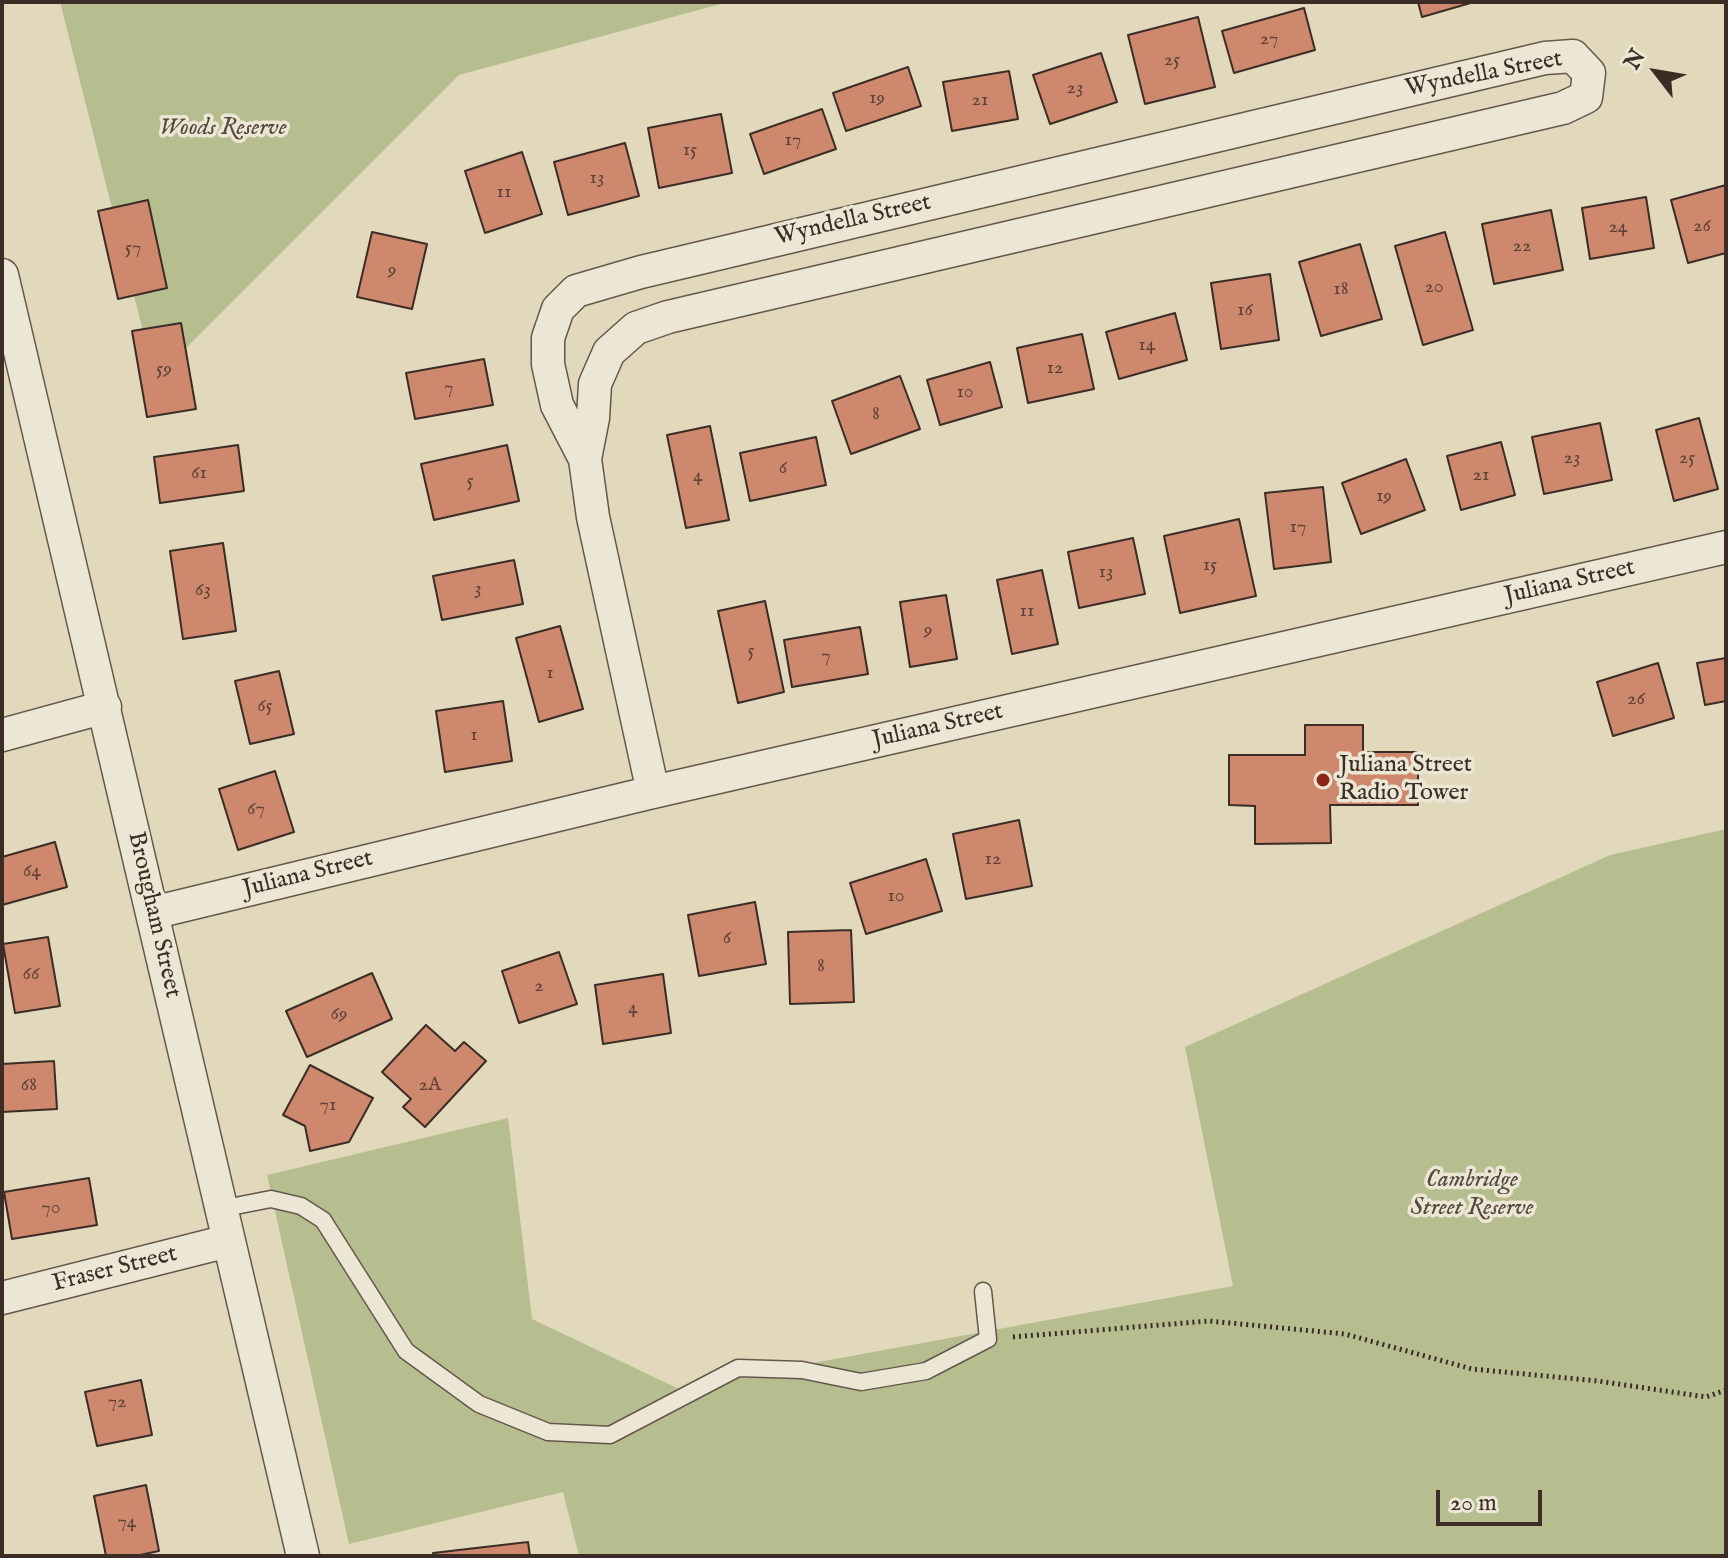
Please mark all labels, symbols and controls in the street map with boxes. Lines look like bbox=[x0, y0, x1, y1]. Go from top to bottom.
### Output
house number: 27 bbox=[1260, 28, 1278, 52]
north arrow bbox=[1616, 32, 1696, 112]
text: N bbox=[1619, 44, 1652, 75]
street label: Wyndella Street bbox=[1403, 46, 1565, 104]
house number: 25 bbox=[1164, 49, 1180, 73]
house number: 23 bbox=[1067, 77, 1083, 101]
house number: 19 bbox=[869, 87, 885, 111]
house number: 21 bbox=[972, 89, 988, 113]
park label: Woods Reserve bbox=[159, 115, 287, 143]
house number: 17 bbox=[785, 129, 801, 153]
house number: 15 bbox=[683, 139, 697, 163]
house number: 13 bbox=[590, 167, 604, 191]
house number: 11 bbox=[497, 181, 511, 205]
street label: Wyndella Street bbox=[772, 189, 934, 253]
house number: 26 bbox=[1693, 215, 1711, 239]
house number: 24 bbox=[1608, 216, 1628, 240]
house number: 22 bbox=[1513, 235, 1531, 259]
house number: 57 bbox=[125, 237, 141, 261]
house number: 9 bbox=[388, 259, 396, 283]
house number: 20 bbox=[1424, 276, 1444, 300]
house number: 18 bbox=[1333, 278, 1349, 302]
house number: 16 bbox=[1237, 299, 1253, 323]
house number: 14 bbox=[1138, 334, 1156, 358]
house number: 12 bbox=[1047, 357, 1063, 381]
house number: 59 bbox=[156, 358, 172, 382]
house number: 7 bbox=[444, 377, 454, 401]
house number: 10 bbox=[956, 381, 974, 405]
house number: 8 bbox=[872, 403, 880, 427]
house number: 23 bbox=[1564, 447, 1580, 471]
house number: 25 bbox=[1679, 447, 1695, 471]
house number: 6 bbox=[779, 457, 787, 481]
house number: 61 bbox=[191, 462, 207, 486]
house number: 21 bbox=[1473, 464, 1489, 488]
house number: 4 bbox=[693, 465, 703, 489]
house number: 5 bbox=[466, 470, 474, 494]
house number: 19 bbox=[1376, 485, 1392, 509]
house number: 17 bbox=[1290, 516, 1306, 540]
house number: 15 bbox=[1203, 554, 1217, 578]
street label: Juliana Street bbox=[1502, 554, 1638, 612]
house number: 13 bbox=[1099, 561, 1113, 585]
house number: 3 bbox=[474, 578, 482, 602]
house number: 63 bbox=[195, 579, 211, 603]
house number: 11 bbox=[1020, 600, 1034, 624]
house number: 9 bbox=[924, 619, 932, 643]
house number: 5 bbox=[747, 640, 755, 664]
house number: 7 bbox=[821, 645, 831, 669]
house number: 1 bbox=[546, 662, 554, 686]
house number: 26 bbox=[1627, 688, 1645, 712]
house number: 65 bbox=[257, 695, 273, 719]
street label: Juliana Street bbox=[870, 698, 1006, 756]
house number: 1 bbox=[470, 724, 478, 748]
place label: Juliana Street Radio Tower bbox=[1339, 752, 1472, 808]
marker: Juliana Street Radio Tower bbox=[1314, 771, 1332, 789]
house number: 67 bbox=[247, 798, 265, 822]
street label: Brougham Street bbox=[120, 829, 186, 1001]
street label: Juliana Street bbox=[240, 845, 376, 905]
house number: 12 bbox=[985, 848, 1001, 872]
house number: 64 bbox=[23, 860, 41, 884]
house number: 10 bbox=[887, 885, 905, 909]
house number: 6 bbox=[723, 927, 731, 951]
house number: 8 bbox=[817, 955, 825, 979]
house number: 66 bbox=[23, 963, 39, 987]
house number: 2 bbox=[534, 975, 544, 999]
house number: 4 bbox=[628, 997, 638, 1021]
house number: 69 bbox=[330, 1003, 348, 1027]
house number: 68 bbox=[21, 1074, 37, 1098]
house number: 2A bbox=[419, 1074, 441, 1098]
house number: 71 bbox=[320, 1094, 336, 1118]
park label: Cambridge Street Reserve bbox=[1410, 1167, 1534, 1223]
house number: 70 bbox=[41, 1197, 61, 1221]
street label: Fraser Street bbox=[50, 1241, 180, 1299]
house number: 72 bbox=[108, 1391, 126, 1415]
scale bar bbox=[1440, 1474, 1546, 1524]
text: 20 m bbox=[1450, 1488, 1497, 1519]
house number: 74 bbox=[117, 1511, 137, 1535]

